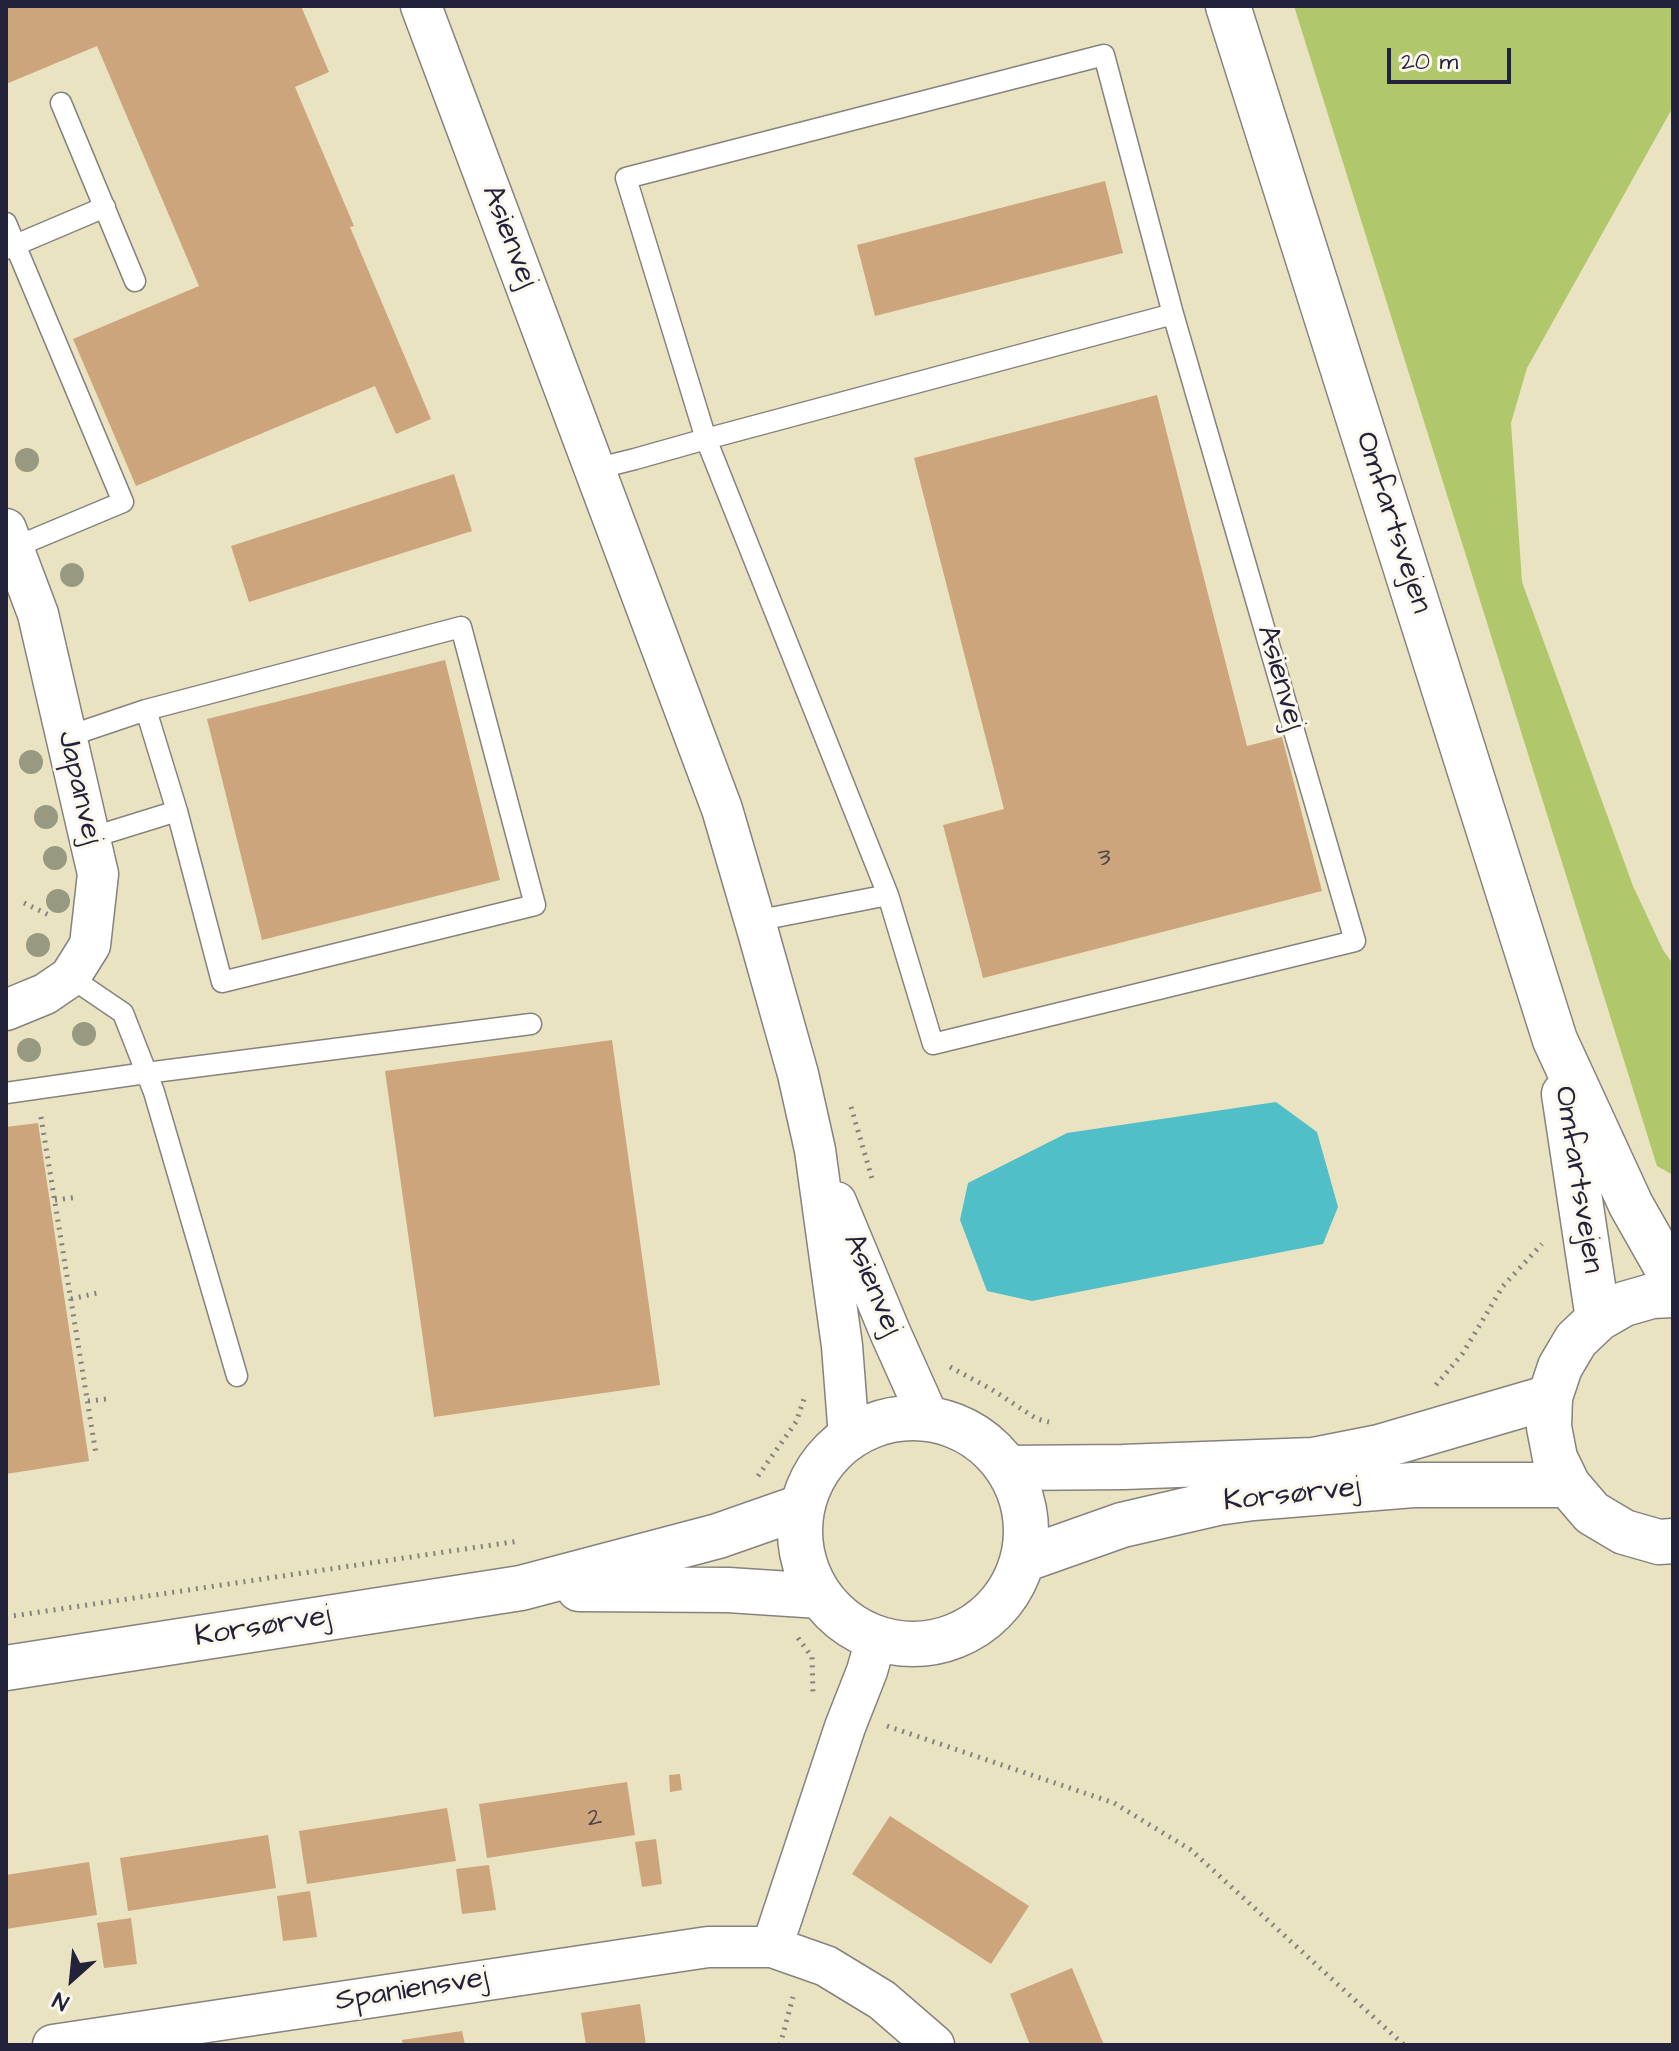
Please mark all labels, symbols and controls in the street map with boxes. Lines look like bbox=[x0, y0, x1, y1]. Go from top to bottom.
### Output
scale bar bbox=[1391, 32, 1515, 82]
text: 20 m bbox=[1401, 45, 1458, 79]
street label: Asienvej bbox=[472, 181, 544, 293]
street label: Omfartsvejen bbox=[1346, 428, 1438, 618]
street label: Asienvej bbox=[1247, 622, 1311, 734]
street label: Japanvej bbox=[48, 728, 108, 848]
house number: 3 bbox=[1097, 844, 1111, 876]
street label: Omfartsvejen bbox=[1544, 1084, 1610, 1276]
street label: Asienvej bbox=[833, 1229, 909, 1341]
street label: Korsørvej bbox=[1222, 1471, 1362, 1521]
street label: Korsørvej bbox=[192, 1599, 334, 1657]
house number: 2 bbox=[588, 1804, 602, 1836]
north arrow bbox=[32, 1939, 112, 2019]
street label: Spaniensvej bbox=[333, 1961, 491, 2021]
text: N bbox=[48, 1984, 74, 2018]

